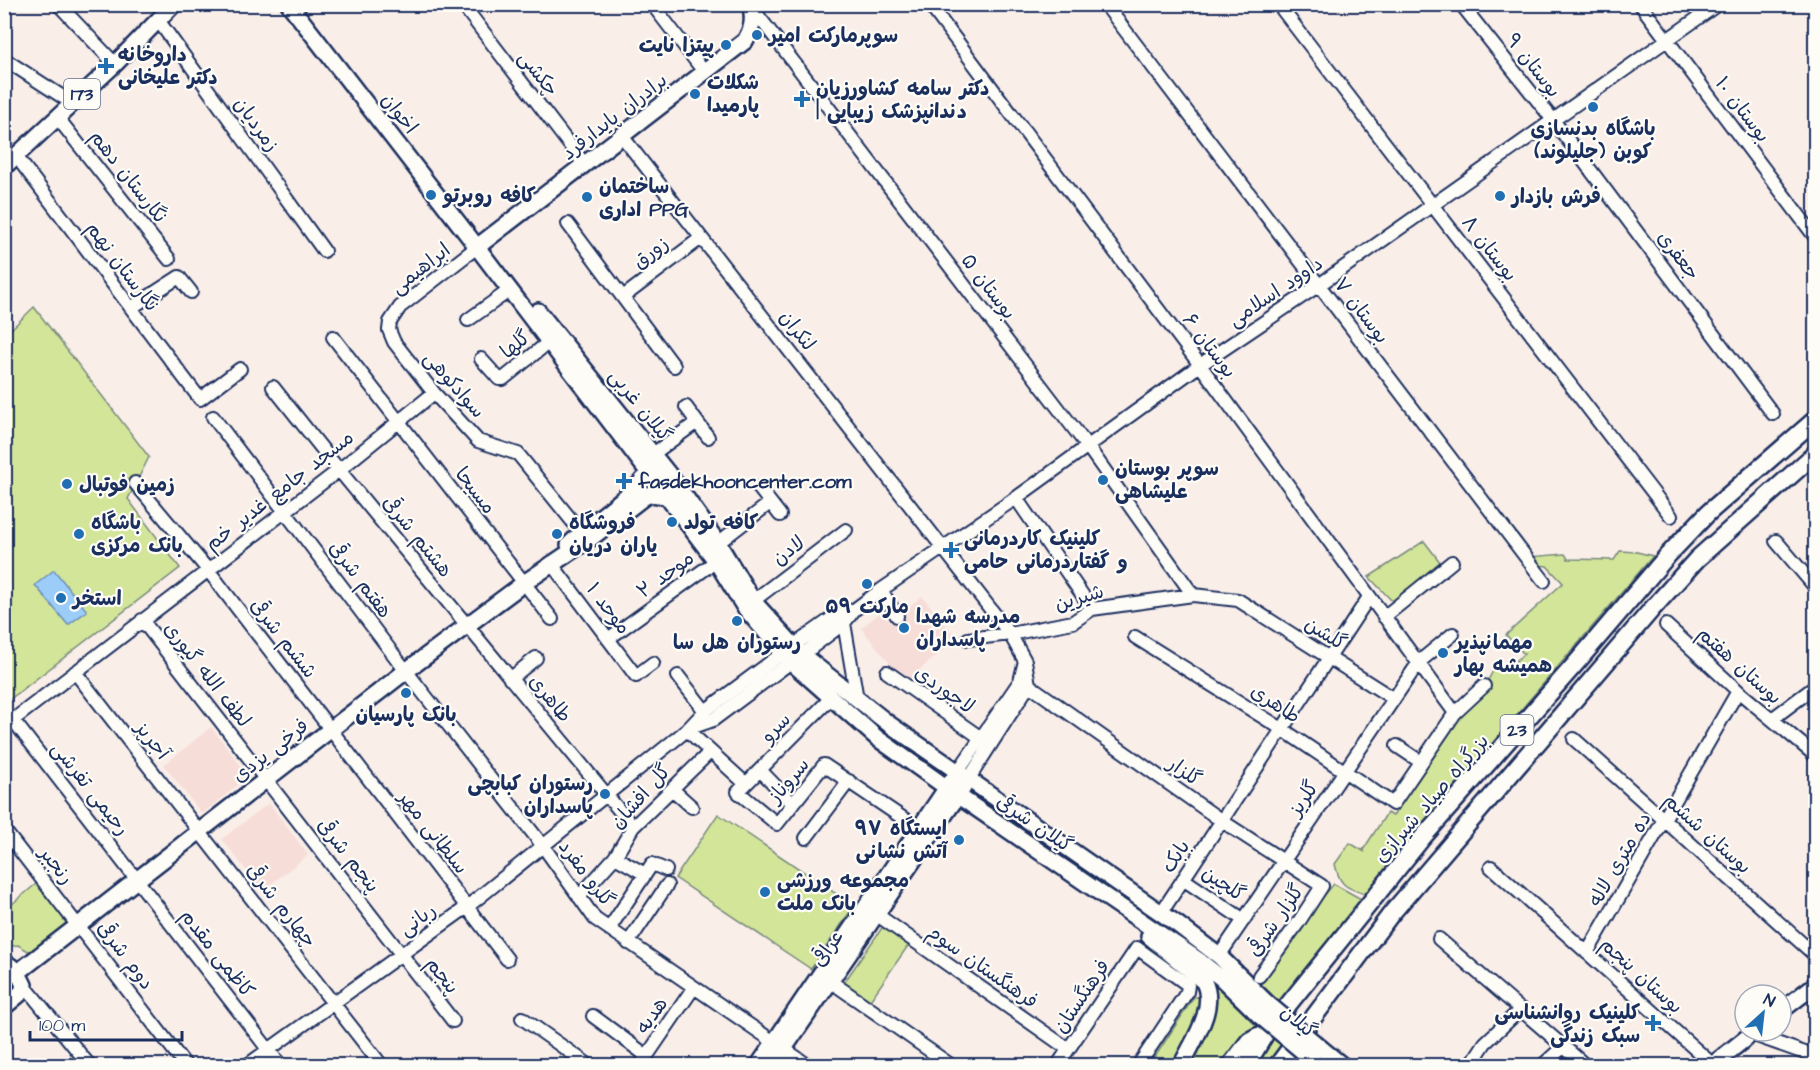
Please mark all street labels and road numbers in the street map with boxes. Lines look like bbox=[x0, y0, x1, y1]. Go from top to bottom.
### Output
street label: بوستان ۹ bbox=[1499, 27, 1567, 104]
street label: چکشی bbox=[511, 45, 565, 102]
street label: برادران پایدارفرد bbox=[556, 67, 673, 167]
street label: بوستان ۱۰ bbox=[1708, 71, 1776, 149]
road number: 173 bbox=[64, 79, 100, 109]
street label: اخوان bbox=[374, 87, 424, 140]
street label: زمردیان bbox=[227, 92, 286, 158]
street label: نگارستان دهم bbox=[83, 124, 174, 229]
street label: بوستان ۸ bbox=[1455, 210, 1524, 287]
street label: نگارستان نهم bbox=[79, 216, 165, 317]
street label: جعفری bbox=[1650, 225, 1706, 286]
street label: زورق bbox=[627, 230, 675, 276]
street label: ابراهیمی bbox=[385, 236, 457, 301]
street label: بوستان ۵ bbox=[954, 248, 1022, 326]
street label: داوود اسلامی bbox=[1222, 250, 1329, 334]
street label: بوستان ۷ bbox=[1327, 272, 1395, 350]
street label: لنکران bbox=[773, 304, 822, 357]
street label: بوستان ۶ bbox=[1176, 307, 1243, 384]
street label: گلها bbox=[494, 324, 537, 366]
street label: سوادکوهی bbox=[417, 345, 491, 424]
street label: گیلان غربی bbox=[602, 363, 679, 448]
street label: مسجد جامع غدیر خم bbox=[199, 424, 360, 558]
street label: مسیحا bbox=[448, 461, 503, 520]
street label: هشتم شرقی bbox=[376, 490, 459, 583]
street label: لادن bbox=[766, 529, 811, 572]
street label: هفتم شرقی bbox=[322, 535, 399, 624]
street label: موحد ۲ bbox=[631, 544, 700, 605]
street label: موحد ۱ bbox=[579, 577, 637, 640]
street label: شیرین bbox=[1051, 577, 1107, 619]
street label: ششم شرقی bbox=[243, 593, 323, 684]
street label: گلشن bbox=[1299, 610, 1352, 658]
street label: لطف الله گیوری bbox=[157, 616, 257, 733]
street label: بوستان هفتم bbox=[1691, 620, 1788, 711]
street label: لاجوردی bbox=[909, 659, 980, 721]
street label: طاهری bbox=[522, 669, 578, 729]
street label: طاهری bbox=[1245, 677, 1306, 730]
street label: سرو bbox=[753, 706, 797, 750]
street label: فرخی یزدی bbox=[227, 712, 315, 790]
street label: آجرپز bbox=[127, 714, 177, 767]
road number: 23 bbox=[1500, 715, 1534, 745]
street label: بزرگراه صیاد شیرازی bbox=[1368, 728, 1496, 869]
street label: رحیمی تفرشی bbox=[44, 736, 136, 842]
street label: گلزار bbox=[1160, 749, 1207, 794]
street label: سروناز bbox=[760, 752, 816, 811]
street label: گل افشان bbox=[604, 758, 678, 835]
street label: گلریز bbox=[1281, 775, 1326, 824]
street label: سلطانی مهر bbox=[391, 784, 475, 880]
street label: بوستان ششم bbox=[1657, 787, 1758, 881]
street label: گیلان شرقی bbox=[991, 788, 1078, 860]
street label: ده متری لاله bbox=[1581, 807, 1658, 912]
street label: پنجم شرقی bbox=[310, 812, 386, 899]
street label: گلرو مفرد bbox=[552, 834, 621, 913]
street label: بابک bbox=[1155, 834, 1197, 879]
street label: رنجبر bbox=[31, 839, 80, 891]
street label: چهارم شرقی bbox=[239, 858, 323, 954]
street label: گلچین bbox=[1196, 859, 1251, 909]
street label: گلزار شرقی bbox=[1241, 879, 1311, 963]
street label: ربانی bbox=[393, 897, 442, 943]
street label: کاظمی مقدم bbox=[174, 903, 261, 1004]
street label: دوم شرقی bbox=[89, 915, 160, 996]
street label: فرهنگستان سوم bbox=[921, 918, 1044, 1016]
street label: عراقی bbox=[805, 924, 850, 973]
street label: بوستان پنجم bbox=[1594, 931, 1689, 1021]
street label: پنجم bbox=[419, 951, 466, 1000]
street label: فرهنگستان bbox=[1047, 954, 1117, 1039]
street label: هدیه bbox=[629, 991, 675, 1040]
street label: گیلان bbox=[1274, 998, 1323, 1045]

